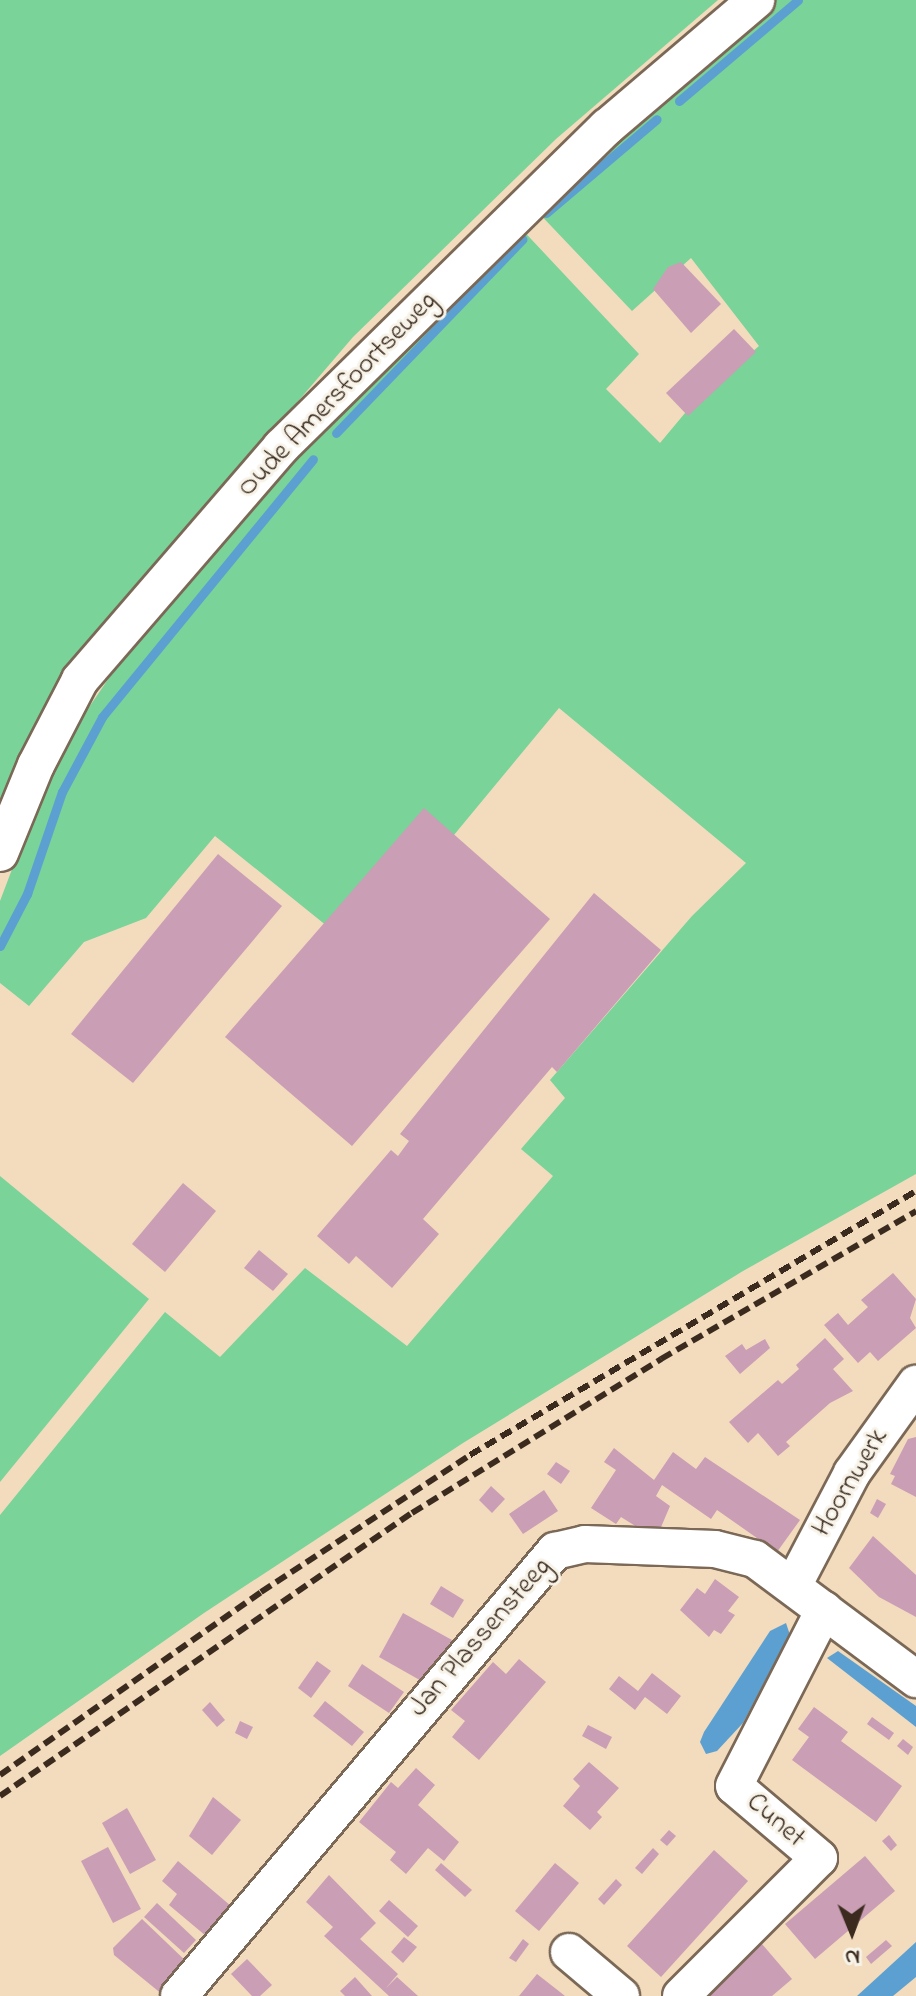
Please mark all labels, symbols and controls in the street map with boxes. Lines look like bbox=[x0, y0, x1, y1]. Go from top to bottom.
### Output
street label: Oude Amersfoortseweg bbox=[231, 285, 445, 505]
street label: Hoornwerk bbox=[806, 1423, 896, 1543]
street label: Jan Plassensteeg bbox=[403, 1551, 559, 1725]
street label: Cunet bbox=[739, 1786, 811, 1856]
north arrow bbox=[812, 1892, 892, 1972]
text: N bbox=[845, 1940, 860, 1972]

